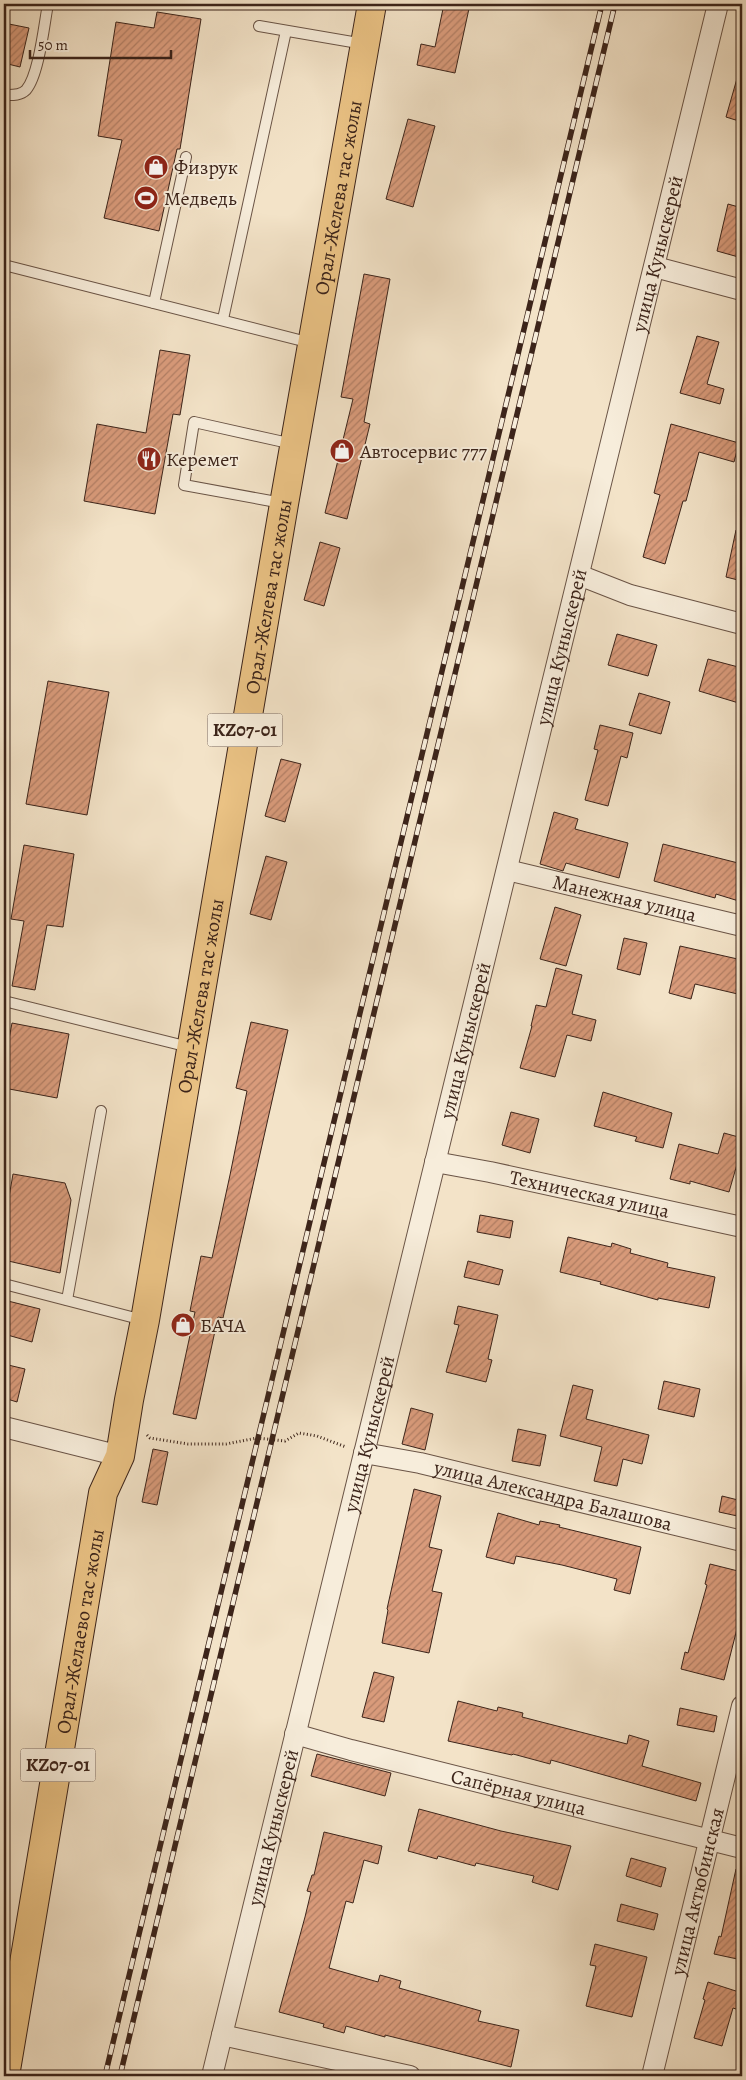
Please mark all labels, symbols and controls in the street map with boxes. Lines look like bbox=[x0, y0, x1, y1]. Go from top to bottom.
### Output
scale bar bbox=[30, 28, 171, 60]
text: 50 m bbox=[38, 35, 68, 55]
street label: Орал-Желева тас жолы bbox=[308, 98, 368, 297]
shop icon: Физрук bbox=[143, 154, 169, 180]
place label: Физрук bbox=[174, 154, 238, 181]
street label: улица Куныскерей bbox=[625, 172, 689, 336]
sports icon: Медведь bbox=[133, 185, 159, 211]
place label: Медведь bbox=[164, 185, 237, 212]
shop icon: Автосервис 777 bbox=[329, 438, 355, 464]
place label: Автосервис 777 bbox=[359, 438, 487, 465]
restaurant icon: Керемет bbox=[136, 446, 162, 472]
place label: Керемет bbox=[166, 446, 238, 473]
street label: Орал-Желева тас жолы bbox=[238, 497, 298, 696]
street label: улица Куныскерей bbox=[529, 566, 593, 729]
road number: KZ07-01 bbox=[208, 714, 282, 746]
street label: Манежная улица bbox=[550, 868, 700, 928]
street label: Орал-Желева тас жолы bbox=[170, 896, 230, 1095]
street label: улица Куныскерей bbox=[433, 959, 497, 1123]
street label: Техническая улица bbox=[507, 1163, 673, 1225]
shop icon: БАЧА bbox=[170, 1312, 196, 1338]
place label: БАЧА bbox=[200, 1312, 246, 1339]
street label: улица Куныскерей bbox=[336, 1353, 401, 1516]
street label: улица Александра Балашова bbox=[430, 1453, 676, 1537]
street label: Орал-Желаево тас жолы bbox=[49, 1527, 110, 1736]
street label: улица Куныскерей bbox=[240, 1746, 305, 1909]
road number: KZ07-01 bbox=[20, 1748, 96, 1782]
street label: Сапёрная улица bbox=[448, 1762, 590, 1822]
street label: улица Актюбинская bbox=[663, 1805, 730, 1979]

